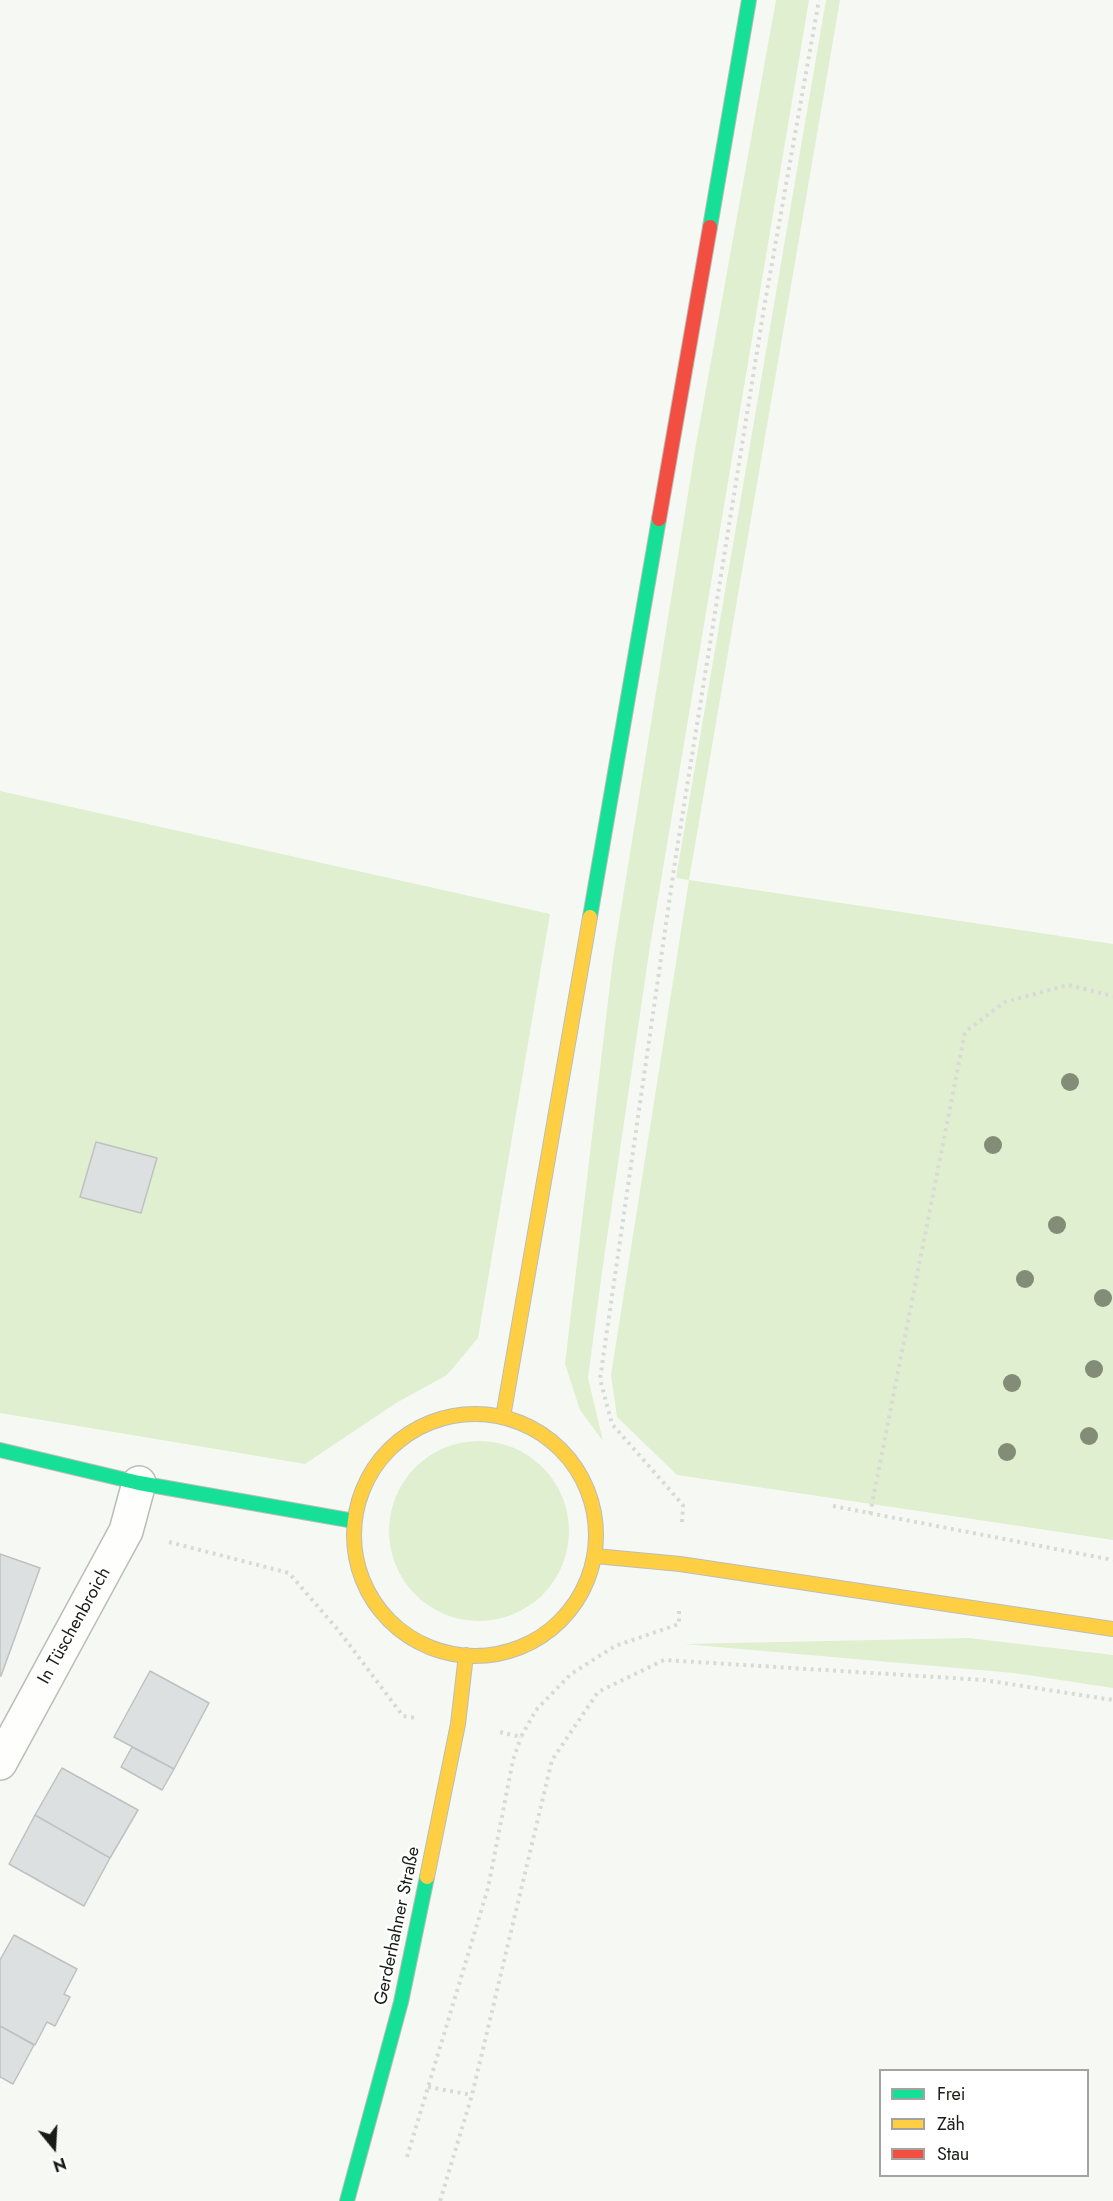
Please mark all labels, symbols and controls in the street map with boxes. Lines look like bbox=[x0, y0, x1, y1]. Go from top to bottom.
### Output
street label: In Tüschenbroich bbox=[34, 1564, 116, 1688]
street label: Gerderhahner Straße bbox=[371, 1845, 425, 2007]
legend bbox=[879, 2069, 1089, 2177]
text: Frei bbox=[937, 2081, 966, 2107]
text: Zäh bbox=[937, 2111, 965, 2137]
north arrow bbox=[24, 2117, 84, 2177]
text: Stau bbox=[937, 2141, 969, 2167]
text: N bbox=[50, 2152, 69, 2177]

